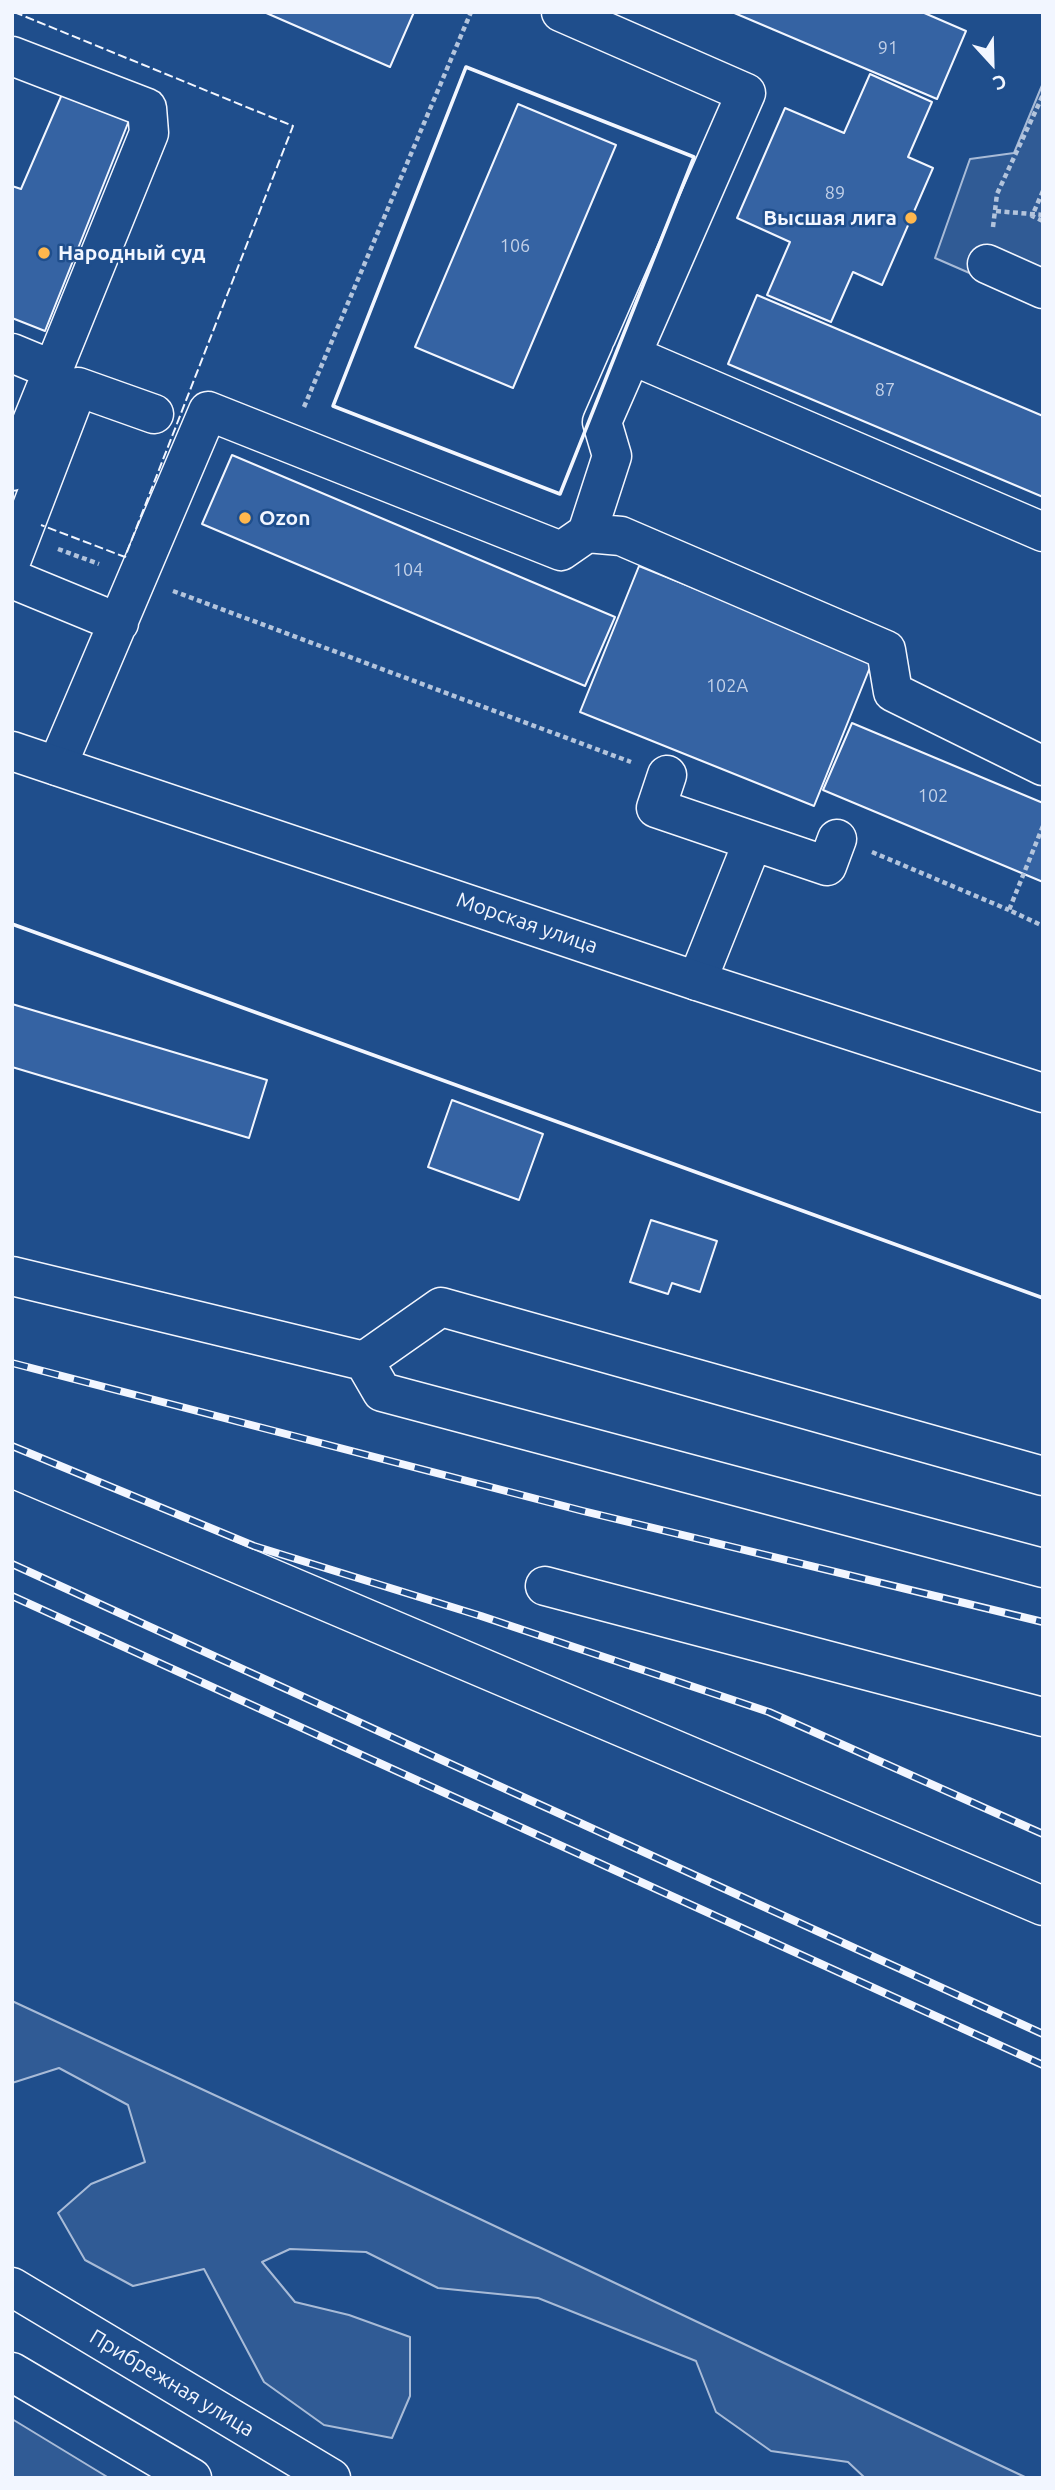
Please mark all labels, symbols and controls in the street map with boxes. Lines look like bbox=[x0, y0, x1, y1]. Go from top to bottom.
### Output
north arrow bbox=[957, 28, 1027, 98]
house number: 91 bbox=[878, 37, 898, 59]
text: С bbox=[990, 70, 1010, 95]
house number: 89 bbox=[825, 182, 845, 204]
place label: Высшая лига bbox=[763, 205, 897, 231]
marker: Высшая лига bbox=[903, 210, 919, 226]
house number: 106 bbox=[500, 235, 530, 257]
place label: Народный суд bbox=[58, 240, 206, 266]
marker: Народный суд bbox=[36, 245, 52, 261]
house number: 87 bbox=[875, 379, 895, 401]
place label: Ozon bbox=[259, 505, 310, 531]
marker: Ozon bbox=[237, 510, 253, 526]
house number: 104 bbox=[393, 559, 423, 581]
house number: 102А bbox=[706, 675, 748, 697]
house number: 102 bbox=[918, 785, 948, 807]
street label: Морская улица bbox=[453, 887, 601, 959]
street label: Прибрежная улица bbox=[85, 2324, 259, 2442]

